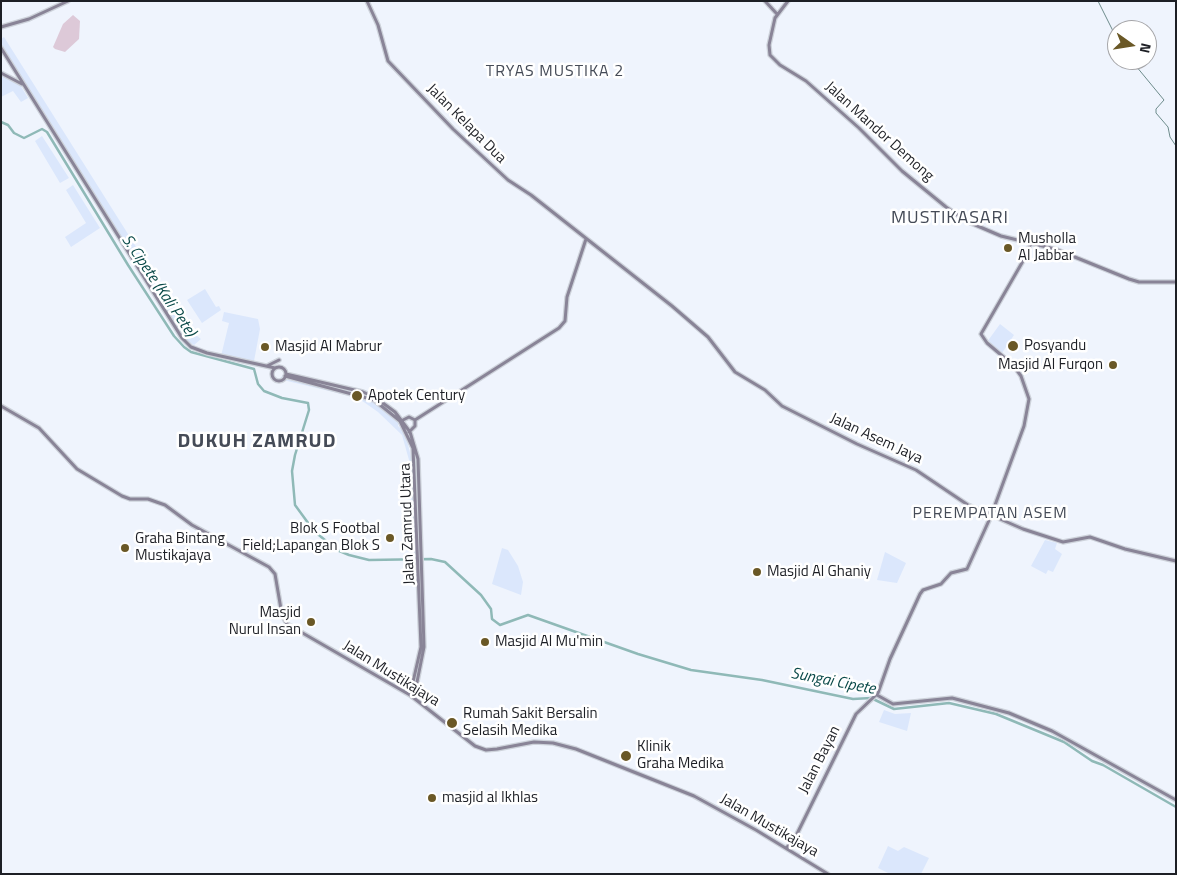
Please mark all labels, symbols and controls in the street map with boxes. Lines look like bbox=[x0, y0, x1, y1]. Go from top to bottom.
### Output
north arrow bbox=[1107, 20, 1157, 70]
text: N bbox=[1135, 41, 1157, 55]
district label: TRYAS MUSTIKA 2 bbox=[484, 62, 626, 82]
street label: Jalan Mandor Demong bbox=[821, 78, 937, 186]
street label: Jalan Kelapa Dua bbox=[423, 81, 509, 167]
district label: MUSTIKASARI bbox=[890, 208, 1010, 230]
place label: Musholla Al Jabbar bbox=[1018, 230, 1076, 265]
water label: S. Cipete (Kali Pete) bbox=[117, 231, 199, 341]
marker: Musholla Al Jabbar bbox=[1002, 242, 1014, 254]
place label: Posyandu bbox=[1024, 337, 1086, 355]
place label: Masjid Al Mabrur bbox=[275, 338, 382, 356]
marker: Posyandu bbox=[1006, 339, 1020, 353]
marker: Masjid Al Mabrur bbox=[259, 341, 271, 353]
place label: Masjid Al Furqon bbox=[998, 356, 1103, 374]
marker: Masjid Al Furqon bbox=[1107, 359, 1119, 371]
place label: Apotek Century bbox=[368, 387, 465, 405]
marker: Apotek Century bbox=[350, 389, 364, 403]
street label: Jalan Asem Jaya bbox=[827, 410, 925, 468]
district label: DUKUH ZAMRUD bbox=[176, 430, 338, 454]
street label: Jalan Zamrud Utara bbox=[397, 463, 419, 585]
district label: PEREMPATAN ASEM bbox=[911, 504, 1069, 524]
place label: Blok S Footbal Field;Lapangan Blok S bbox=[242, 520, 380, 555]
place label: Graha Bintang Mustikajaya bbox=[135, 530, 225, 565]
marker: Blok S Footbal Field;Lapangan Blok S bbox=[384, 532, 396, 544]
marker: Graha Bintang Mustikajaya bbox=[119, 542, 131, 554]
place label: Masjid Al Ghaniy bbox=[767, 563, 871, 581]
marker: Masjid Al Ghaniy bbox=[751, 566, 763, 578]
place label: Masjid Nurul Insan bbox=[229, 604, 301, 639]
marker: Masjid Nurul Insan bbox=[305, 616, 317, 628]
place label: Masjid Al Mu'min bbox=[495, 633, 603, 651]
marker: Masjid Al Mu'min bbox=[479, 636, 491, 648]
street label: Jalan Mustikajaya bbox=[339, 637, 443, 711]
water label: Sungai Cipete bbox=[789, 664, 877, 700]
place label: Rumah Sakit Bersalin Selasih Medika bbox=[463, 705, 598, 740]
marker: Rumah Sakit Bersalin Selasih Medika bbox=[445, 716, 459, 730]
street label: Jalan Bayan bbox=[795, 723, 845, 797]
place label: Klinik Graha Medika bbox=[637, 738, 724, 773]
marker: Klinik Graha Medika bbox=[619, 749, 633, 763]
place label: masjid al Ikhlas bbox=[442, 789, 538, 807]
street label: Jalan Mustikajaya bbox=[717, 791, 821, 861]
marker: masjid al Ikhlas bbox=[426, 792, 438, 804]

